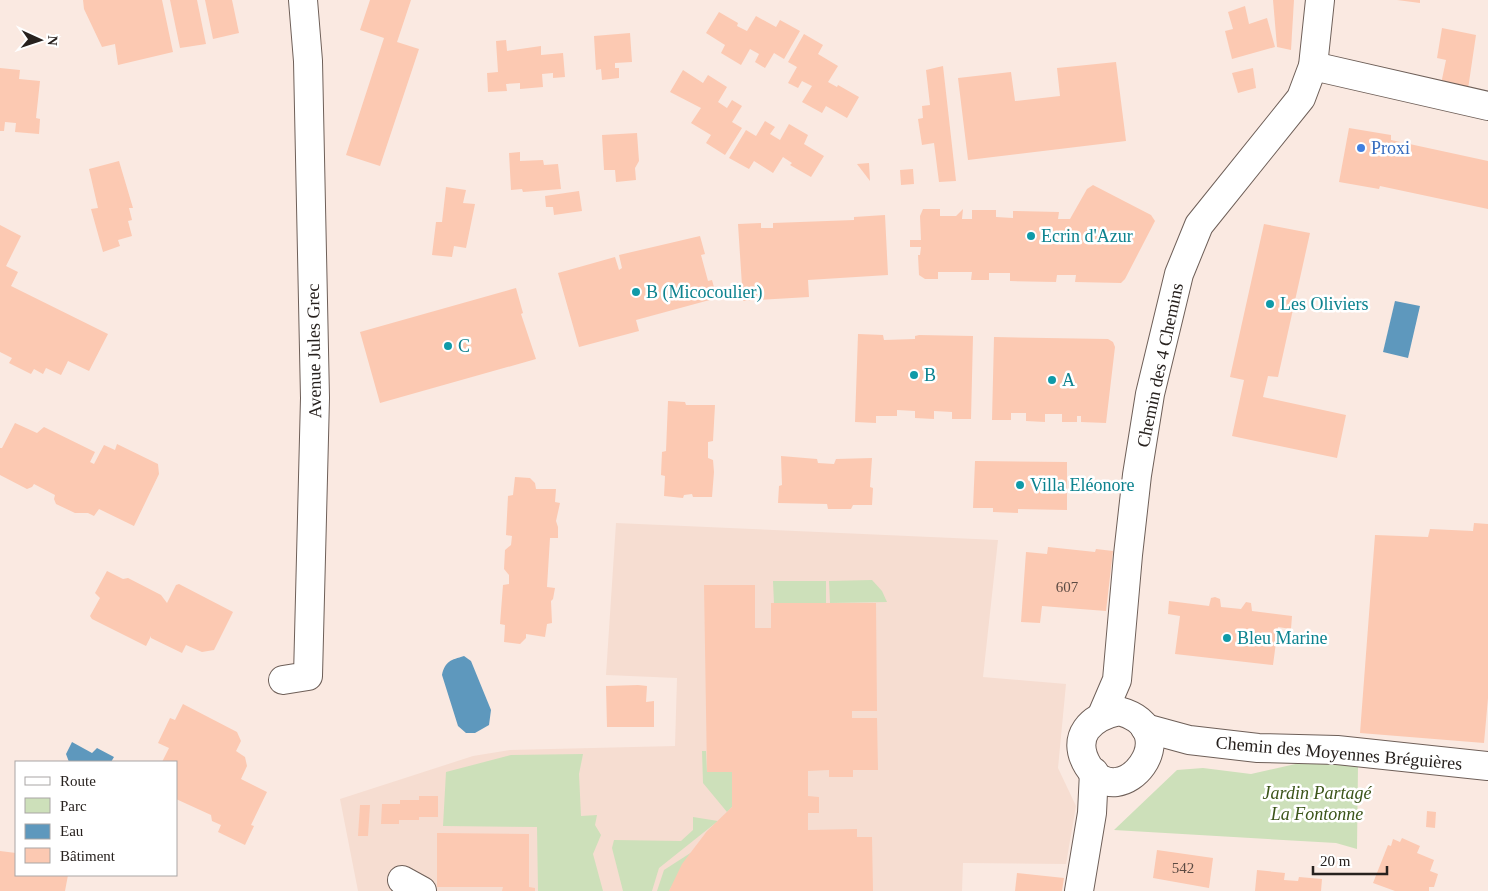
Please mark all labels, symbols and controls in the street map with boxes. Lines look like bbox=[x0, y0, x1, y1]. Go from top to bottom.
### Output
north arrow bbox=[15, 15, 65, 65]
text: N bbox=[45, 35, 60, 46]
place label: Proxi bbox=[1371, 138, 1410, 158]
marker: Proxi bbox=[1355, 142, 1367, 154]
place label: Ecrin d'Azur bbox=[1041, 226, 1133, 246]
marker: Ecrin d'Azur bbox=[1025, 230, 1037, 242]
street label: Chemin des 4 Chemins bbox=[1133, 281, 1187, 449]
place label: B (Micocoulier) bbox=[646, 282, 762, 303]
street label: Avenue Jules Grec bbox=[303, 284, 325, 418]
marker: B (Micocoulier) bbox=[630, 286, 642, 298]
place label: Les Oliviers bbox=[1280, 294, 1368, 314]
marker: Les Oliviers bbox=[1264, 298, 1276, 310]
place label: C bbox=[458, 336, 470, 356]
marker: C bbox=[442, 340, 454, 352]
place label: B bbox=[924, 365, 936, 385]
marker: B bbox=[908, 369, 920, 381]
place label: A bbox=[1062, 370, 1075, 390]
marker: A bbox=[1046, 374, 1058, 386]
place label: Villa Eléonore bbox=[1030, 475, 1134, 495]
marker: Villa Eléonore bbox=[1014, 479, 1026, 491]
house number: 607 bbox=[1056, 579, 1079, 595]
place label: Bleu Marine bbox=[1237, 628, 1327, 648]
marker: Bleu Marine bbox=[1221, 632, 1233, 644]
street label: Chemin des Moyennes Bréguières bbox=[1215, 732, 1463, 774]
legend bbox=[15, 761, 178, 876]
text: Route bbox=[60, 773, 96, 789]
park label: Jardin Partagé La Fontonne bbox=[1263, 783, 1372, 824]
text: Parc bbox=[60, 798, 87, 814]
text: Eau bbox=[60, 823, 84, 839]
scale bar bbox=[1313, 844, 1387, 876]
text: Bâtiment bbox=[60, 848, 116, 864]
text: 20 m bbox=[1320, 853, 1351, 869]
house number: 542 bbox=[1172, 860, 1194, 876]

